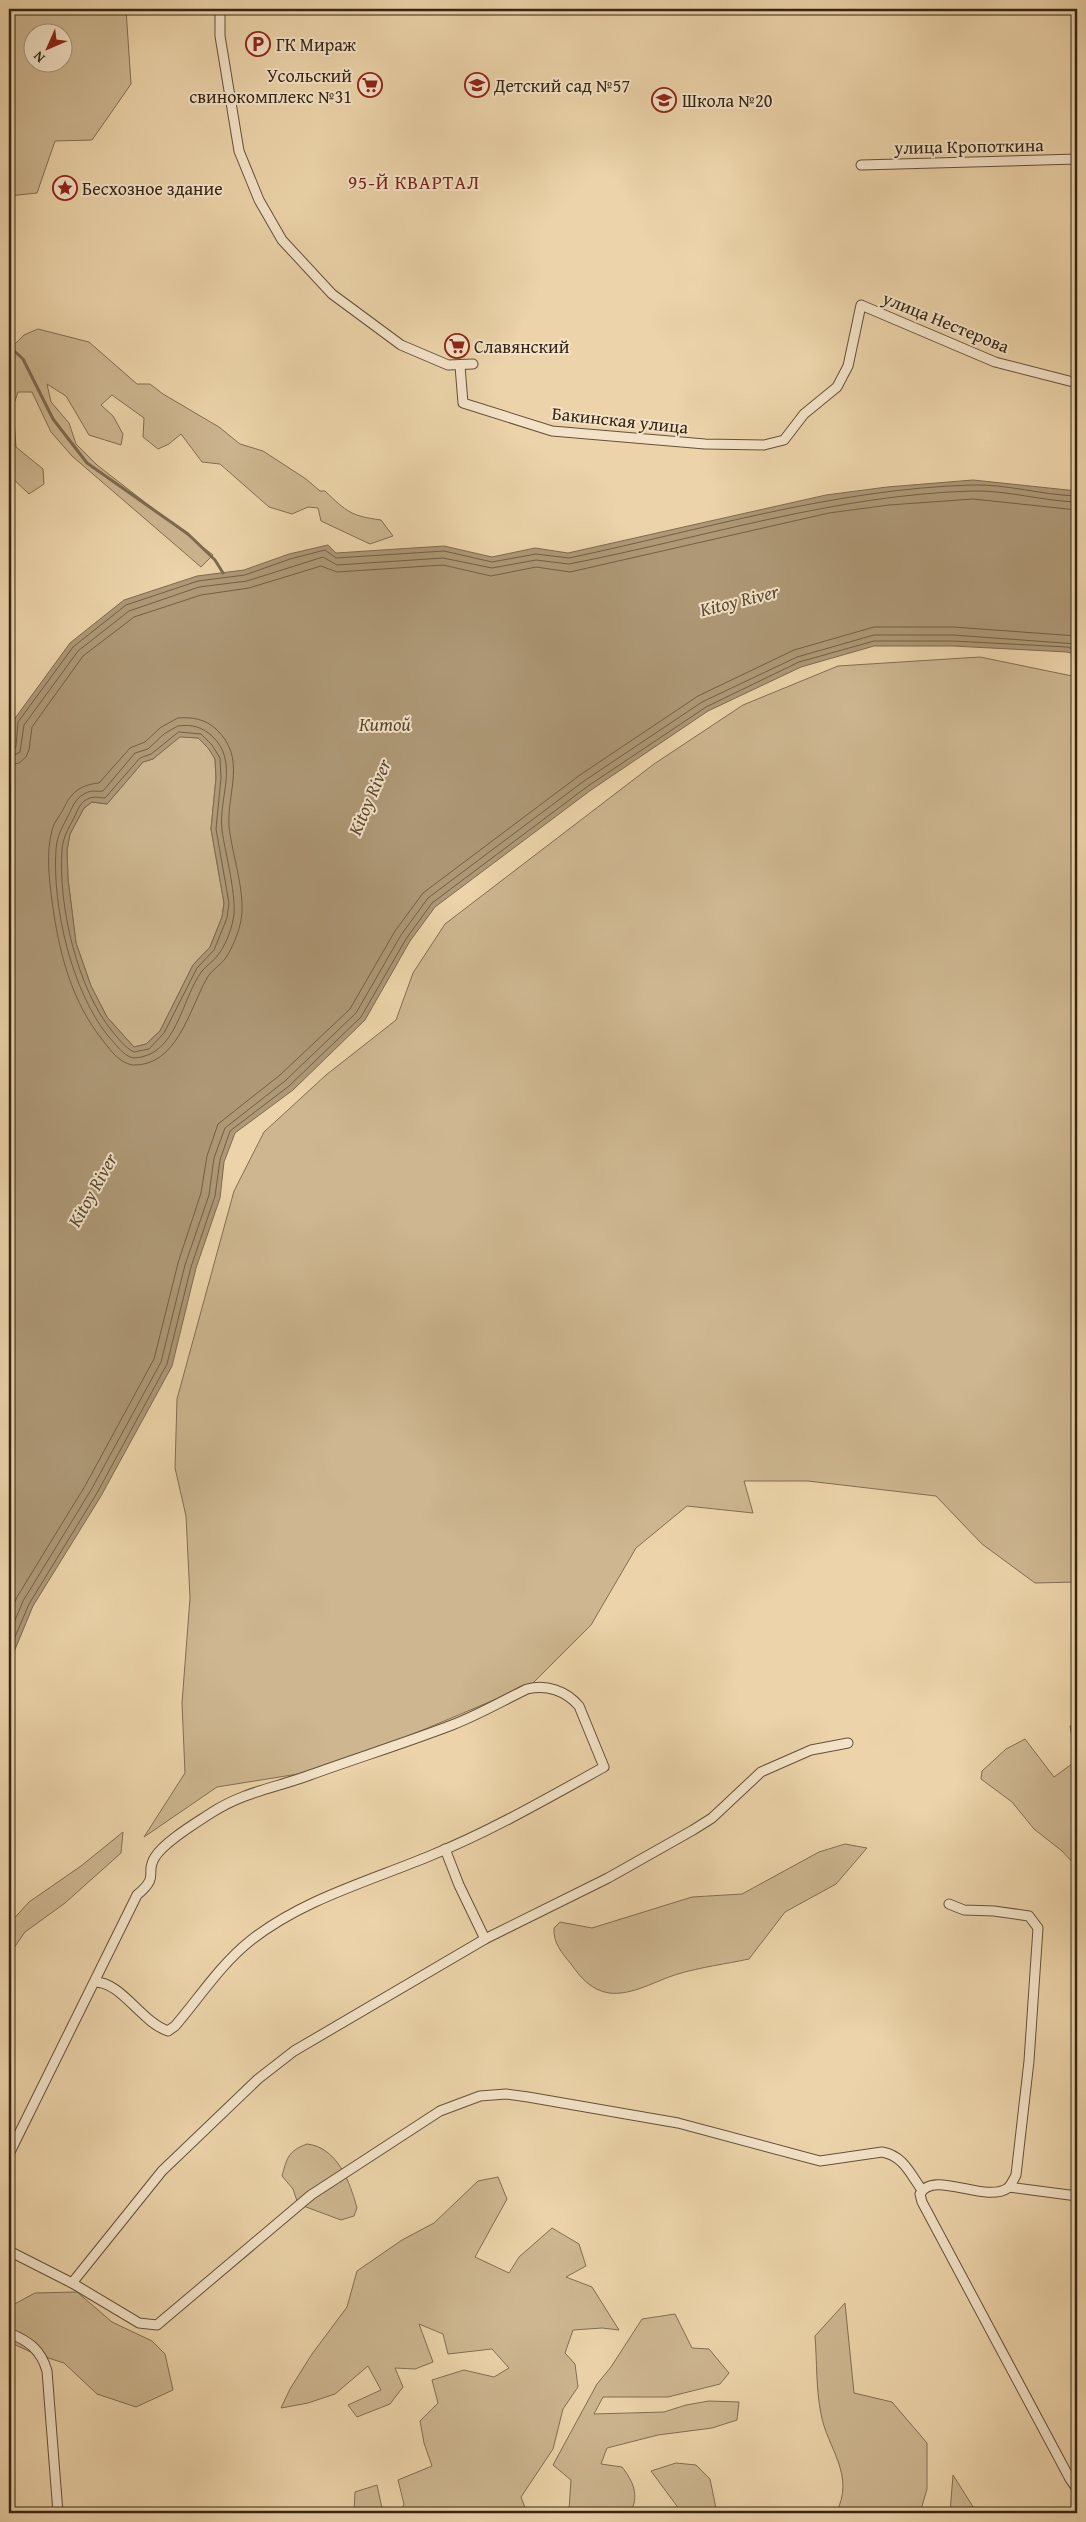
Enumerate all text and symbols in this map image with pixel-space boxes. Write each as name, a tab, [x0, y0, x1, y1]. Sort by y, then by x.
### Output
north arrow	[22, 22, 72, 72]
parking icon: ГК Мираж	[245, 31, 271, 57]
place label: ГК Мираж	[276, 31, 357, 58]
text: N	[28, 46, 49, 68]
place label: Усольский свинокомплекс №31	[189, 62, 352, 110]
supermarket icon: Усольский свинокомплекс №31	[357, 72, 383, 98]
school or university icon: Детский сад №57	[464, 72, 490, 98]
place label: Детский сад №57	[493, 72, 630, 99]
school or university icon: Школа №20	[651, 87, 677, 113]
place label: Школа №20	[682, 87, 773, 114]
street label: улица Кропоткина	[893, 131, 1044, 161]
district label: 95-Й КВАРТАЛ	[348, 168, 480, 196]
place icon: Бесхозное здание	[52, 175, 78, 201]
place label: Бесхозное здание	[82, 175, 223, 202]
street label: улица Нестерова	[878, 284, 1014, 360]
supermarket icon: Славянский	[444, 333, 470, 359]
place label: Славянский	[474, 333, 570, 360]
street label: Бакинская улица	[550, 399, 690, 441]
water label: Kitoy River	[696, 576, 782, 624]
water label: Китой	[359, 710, 411, 738]
water label: Kitoy River	[340, 754, 398, 840]
water label: Kitoy River	[60, 1147, 124, 1233]

